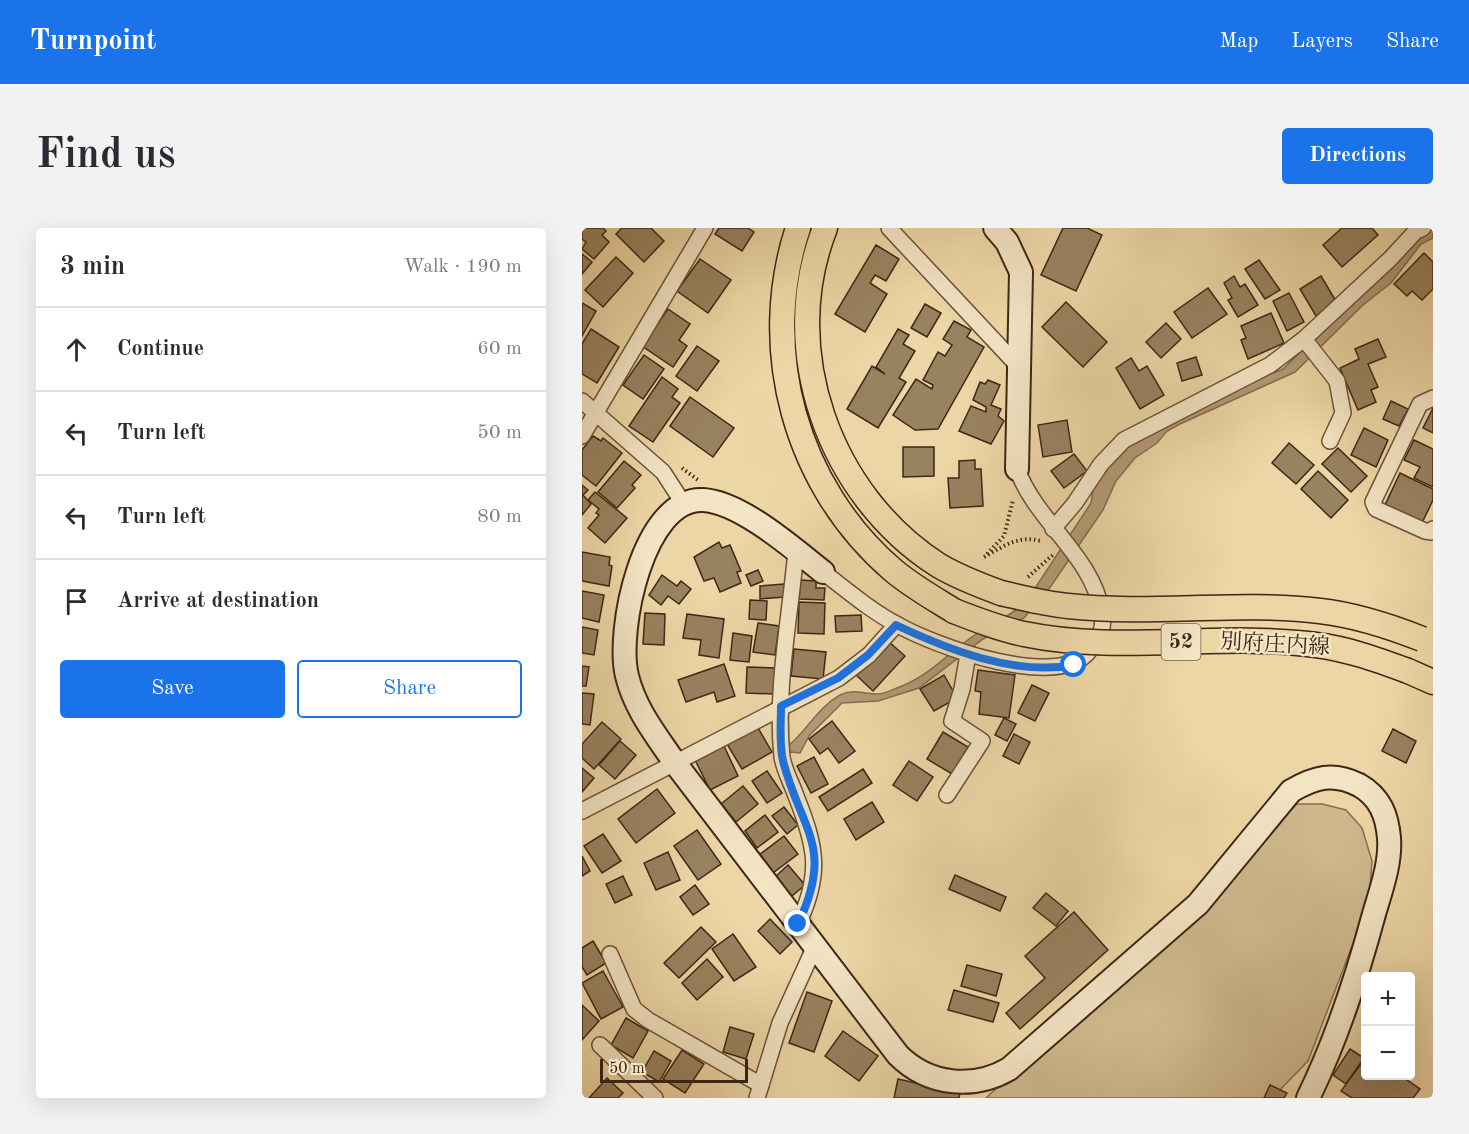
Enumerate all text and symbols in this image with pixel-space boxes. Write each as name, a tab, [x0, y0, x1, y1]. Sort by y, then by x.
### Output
text: Turnpoint	[30, 28, 157, 56]
text: Map	[1219, 31, 1258, 52]
text: Layers	[1291, 31, 1353, 52]
text: Share	[1386, 31, 1439, 52]
button: Directions	[1282, 128, 1433, 184]
text: Find us	[36, 135, 175, 177]
text: 3 min	[60, 254, 125, 280]
text: Walk · 190 m	[403, 257, 522, 277]
icon: ahead	[60, 333, 93, 366]
text: Continue	[117, 338, 204, 360]
text: 60 m	[477, 339, 522, 359]
icon: left	[60, 417, 93, 450]
text: Turn left	[117, 422, 206, 444]
text: 50 m	[477, 423, 522, 443]
icon: left	[60, 501, 93, 534]
text: Turn left	[117, 506, 206, 528]
text: 80 m	[477, 507, 522, 527]
icon: arrive	[60, 585, 93, 618]
text: Arrive at destination	[117, 590, 319, 612]
road number: 52	[1162, 624, 1200, 660]
street label: 別府庄内線	[1219, 629, 1331, 659]
route start	[1060, 651, 1086, 677]
button: Save	[60, 660, 285, 718]
button: Share	[297, 660, 522, 718]
route end	[784, 910, 810, 936]
map controls	[1361, 972, 1415, 1080]
button: +	[1361, 972, 1415, 1026]
button: −	[1361, 1026, 1415, 1080]
scale bar	[600, 1056, 748, 1084]
text: 50 m	[609, 1061, 645, 1077]

